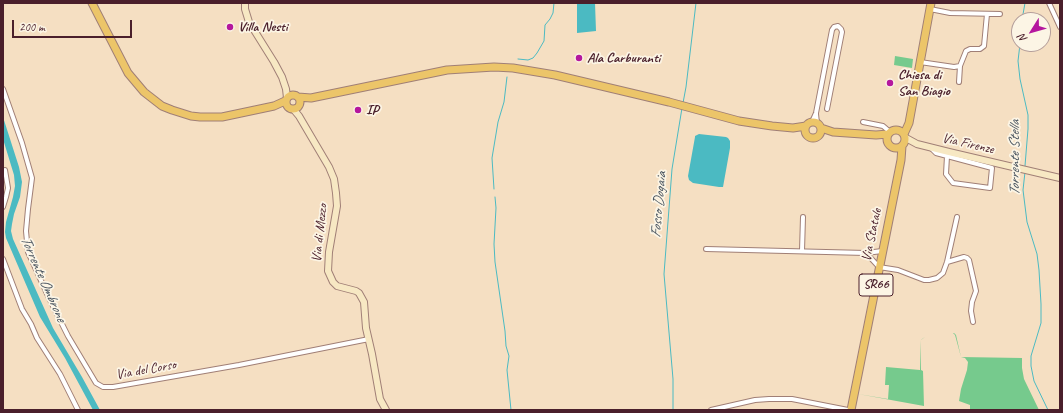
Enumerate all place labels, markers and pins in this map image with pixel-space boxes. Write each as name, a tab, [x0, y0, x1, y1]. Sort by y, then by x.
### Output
place label: Villa Nesti	[238, 19, 287, 35]
marker: Villa Nesti	[225, 22, 235, 32]
place label: Ala Carburanti	[587, 50, 660, 66]
marker: Ala Carburanti	[574, 53, 584, 63]
place label: Chiesa di San Biagio	[898, 67, 950, 100]
marker: Chiesa di San Biagio	[885, 78, 895, 88]
place label: IP	[366, 102, 378, 118]
marker: IP	[353, 105, 363, 115]

